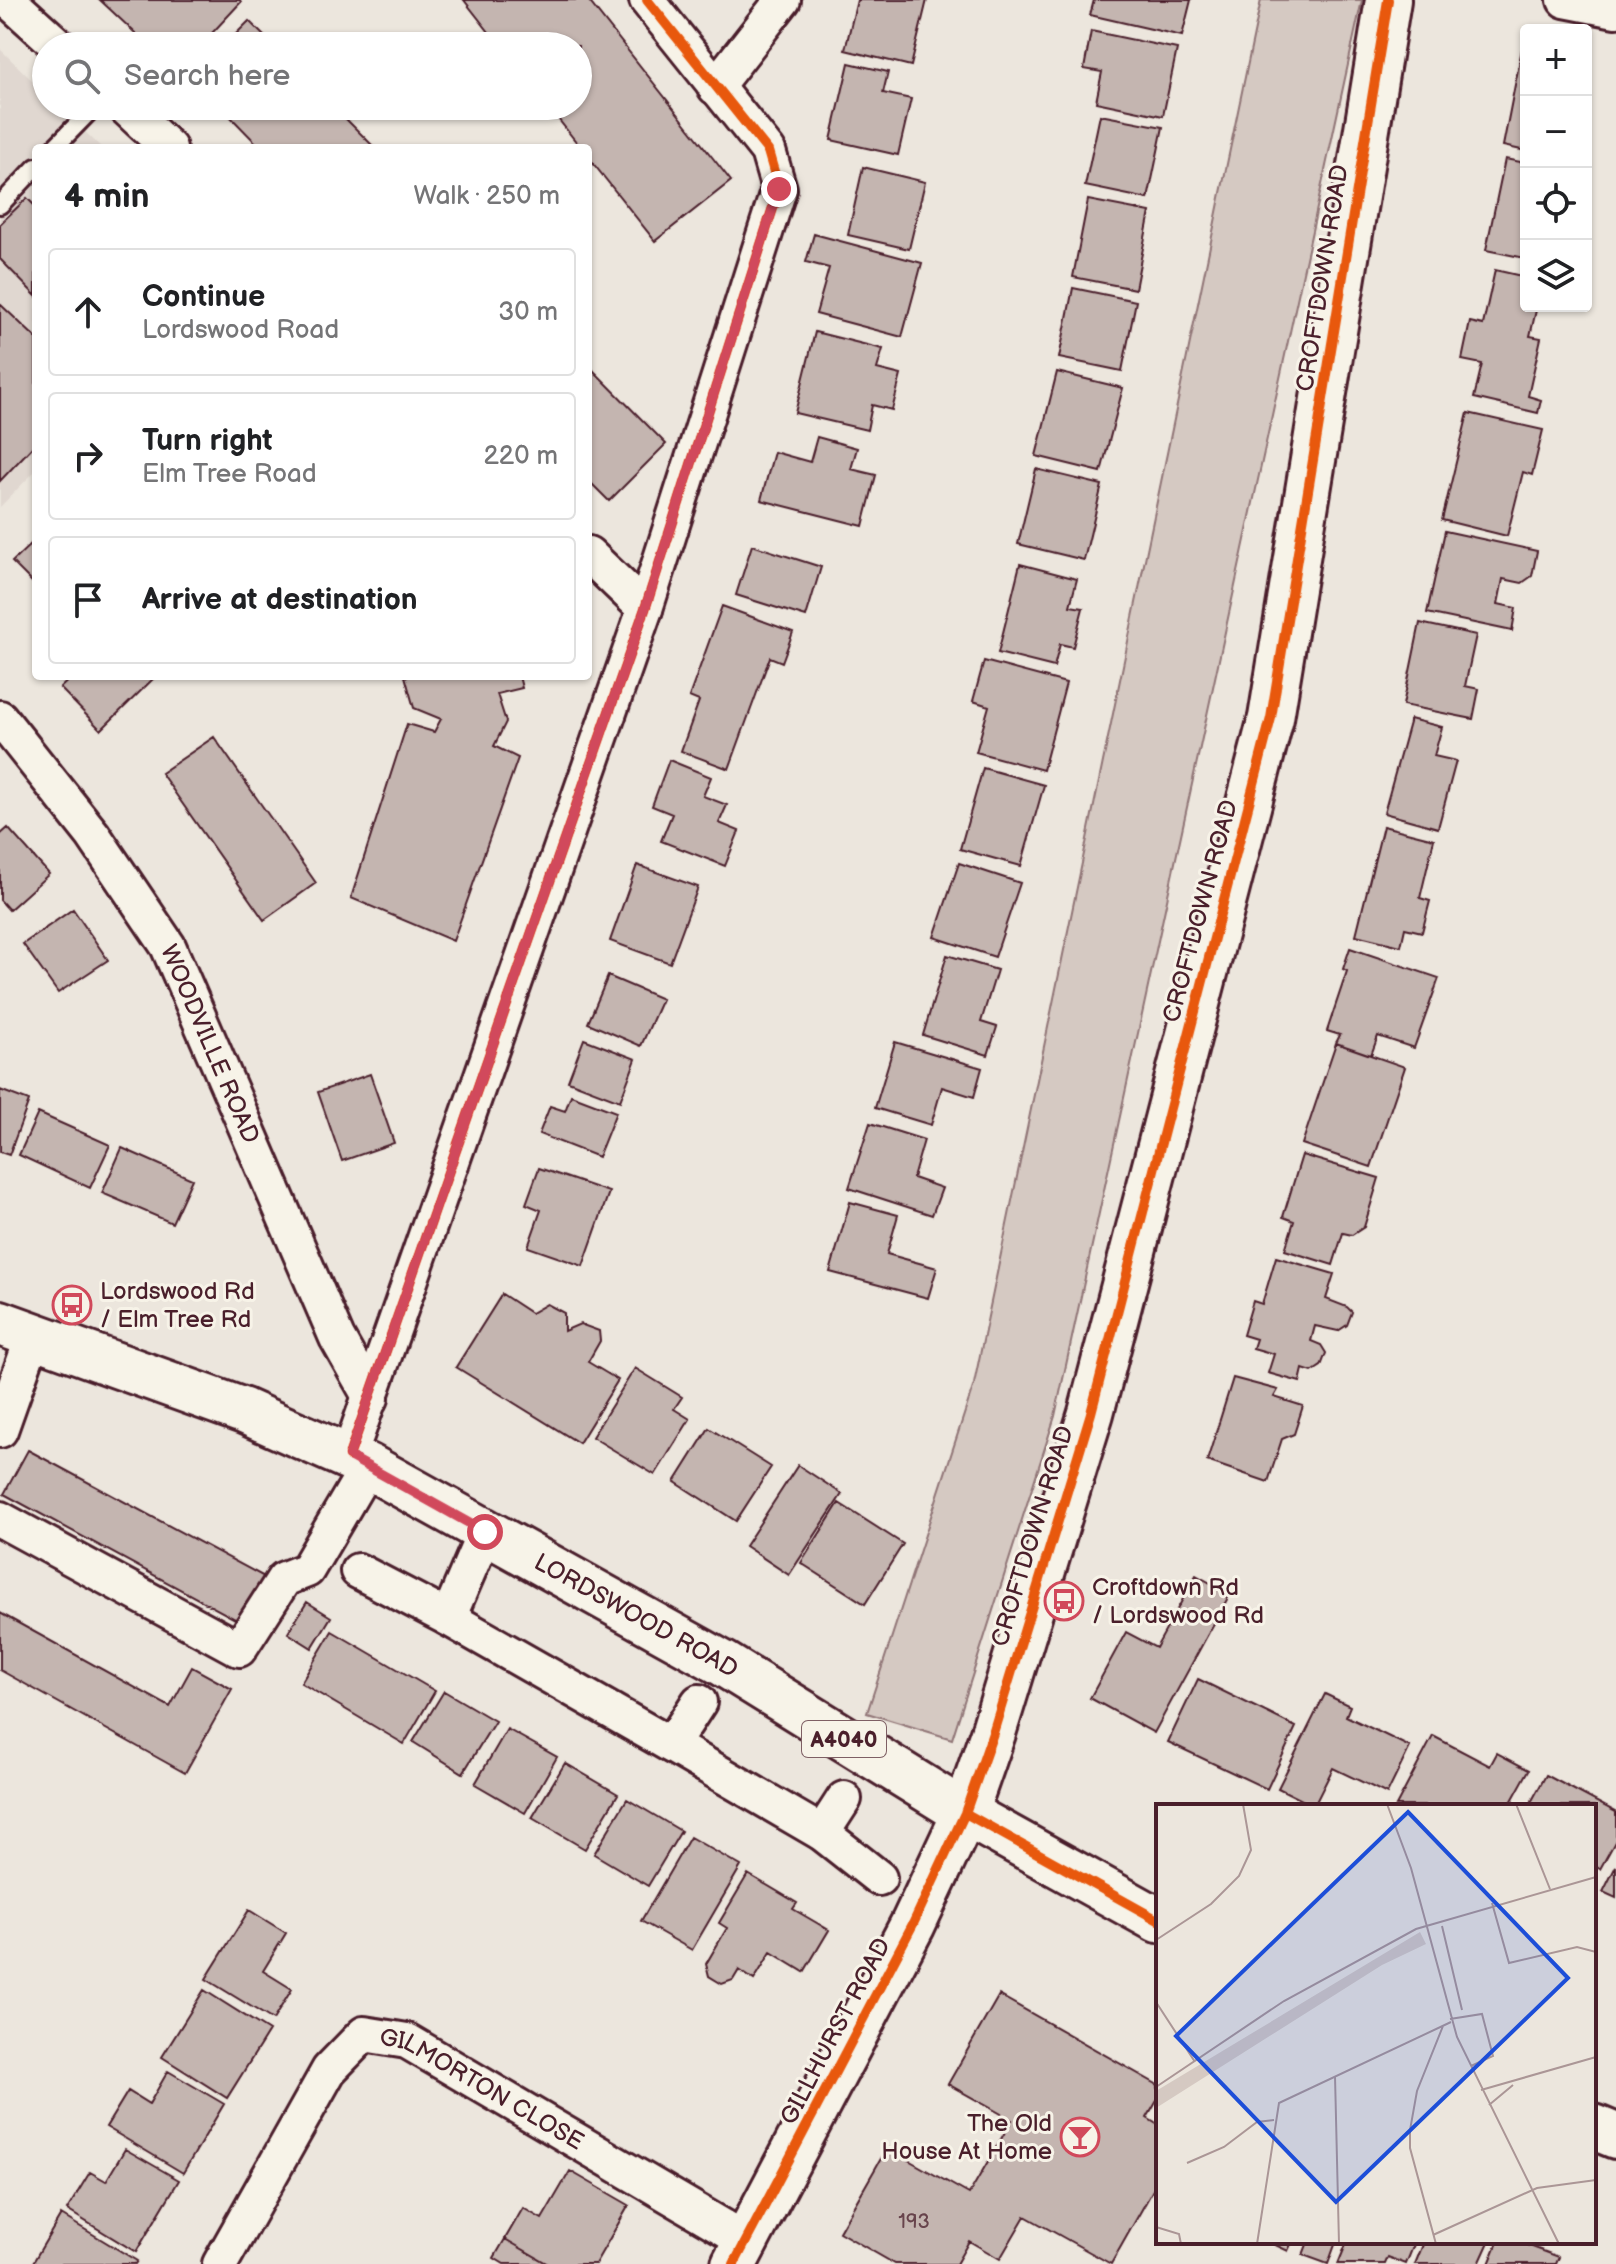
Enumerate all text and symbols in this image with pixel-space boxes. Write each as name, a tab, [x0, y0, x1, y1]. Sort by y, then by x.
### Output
map controls	[1520, 24, 1592, 312]
button: +	[1520, 24, 1592, 96]
search box	[32, 32, 592, 120]
icon: search	[60, 54, 104, 98]
text: Search here	[124, 58, 290, 94]
button: −	[1520, 96, 1592, 168]
street label: CROFTDOWN ROAD	[1290, 163, 1355, 394]
button: locate	[1520, 168, 1592, 240]
route end	[761, 171, 797, 207]
text: 4 min	[64, 176, 150, 217]
text: Walk · 250 m	[414, 181, 560, 212]
button: layers	[1520, 240, 1592, 312]
text: Continue	[142, 279, 265, 315]
icon: ahead	[66, 290, 110, 334]
text: 30 m	[498, 297, 558, 328]
text: Lordswood Road	[142, 315, 339, 346]
text: Turn right	[142, 423, 273, 459]
icon: right	[66, 434, 110, 478]
text: 220 m	[484, 441, 558, 472]
text: Elm Tree Road	[142, 459, 317, 490]
icon: arrive	[66, 578, 110, 622]
text: Arrive at destination	[142, 582, 418, 618]
street label: CROFTDOWN ROAD	[1157, 797, 1244, 1026]
street label: WOODVILLE ROAD	[154, 940, 265, 1148]
place label: Lordswood Rd / Elm Tree Rd	[100, 1277, 255, 1334]
bus stop icon: Lordswood Rd / Elm Tree Rd	[51, 1284, 93, 1326]
street label: CROFTDOWN ROAD	[985, 1422, 1080, 1650]
route start	[467, 1514, 503, 1550]
street label: LORDSWOOD ROAD	[529, 1547, 743, 1684]
place label: Croftdown Rd / Lordswood Rd	[1092, 1573, 1264, 1630]
bus stop icon: Croftdown Rd / Lordswood Rd	[1043, 1580, 1085, 1622]
road number: A4040	[802, 1721, 886, 1757]
inset map	[1156, 1804, 1596, 2244]
street label: GILLHURST ROAD	[774, 1933, 897, 2129]
street label: GILMORTON CLOSE	[378, 2023, 589, 2157]
place label: The Old House At Home	[881, 2109, 1052, 2166]
bar icon: The Old House At Home	[1059, 2116, 1101, 2158]
house number: 193	[898, 2210, 930, 2234]

